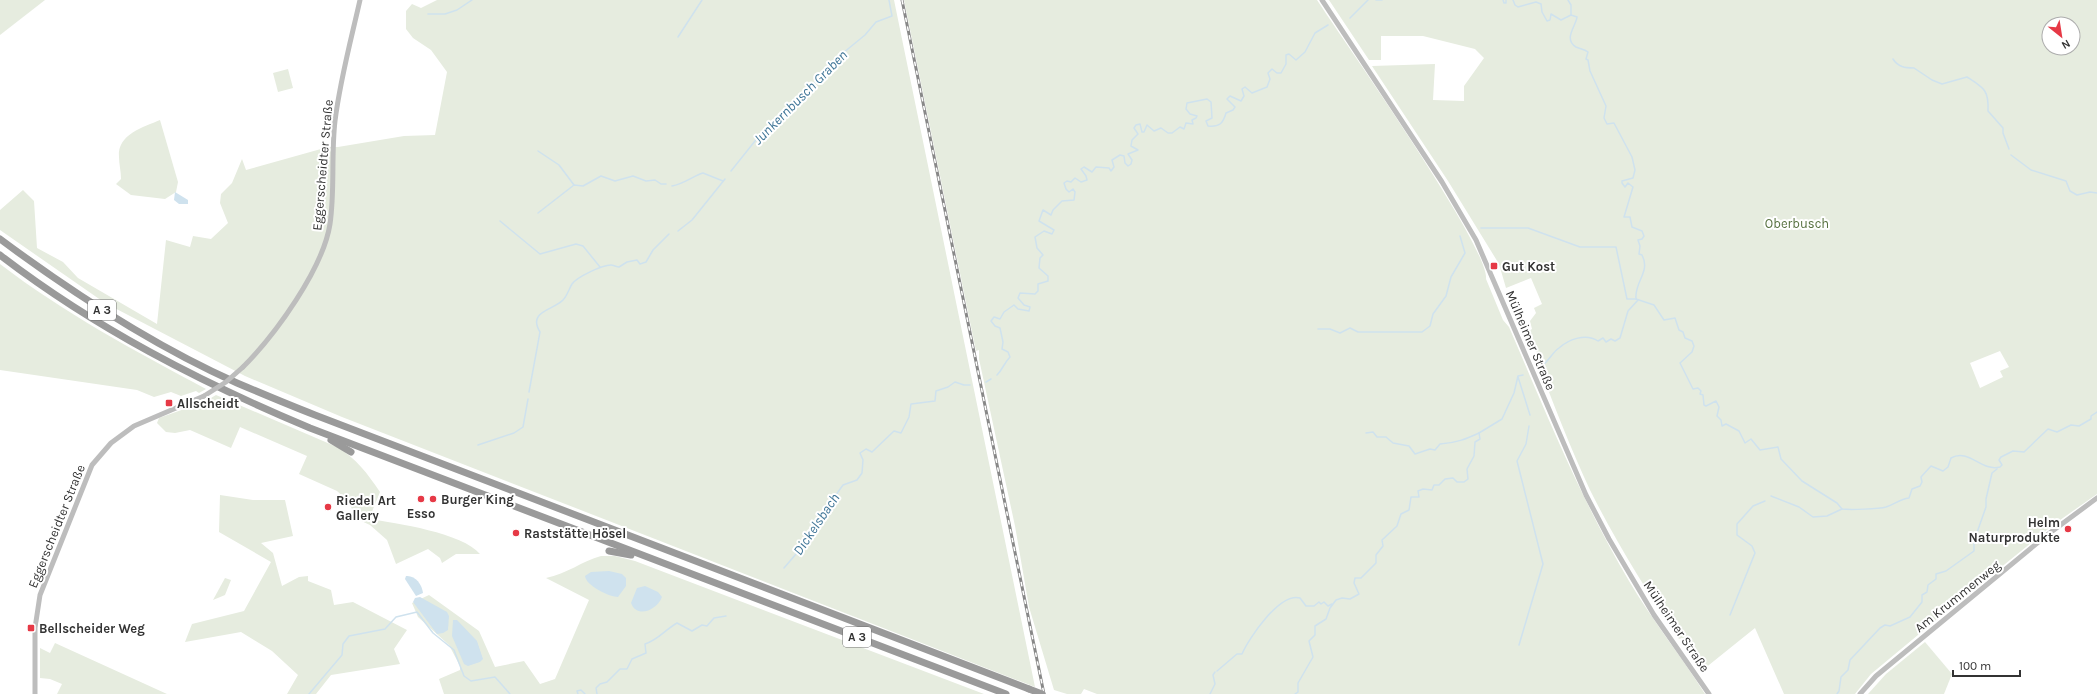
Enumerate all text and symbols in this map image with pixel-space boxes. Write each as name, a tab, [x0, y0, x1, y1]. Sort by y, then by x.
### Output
north arrow	[2041, 16, 2081, 56]
text: N	[2059, 37, 2072, 52]
water label: Junkernbusch Graben	[750, 47, 851, 148]
street label: Eggerscheidter Straße	[309, 99, 336, 231]
park label: Oberbusch	[1765, 216, 1829, 231]
place label: Gut Kost	[1502, 259, 1555, 274]
marker: Gut Kost	[1489, 261, 1499, 271]
street label: Mülheimer Straße	[1503, 288, 1558, 393]
road number: A 3	[88, 300, 116, 320]
place label: Allscheidt	[177, 396, 239, 411]
marker: Allscheidt	[164, 398, 174, 408]
street label: Eggerscheidter Straße	[25, 462, 88, 590]
water label: Dickelsbach	[790, 490, 843, 558]
place label: Burger King	[441, 492, 514, 507]
place label: Riedel Art Gallery	[336, 493, 396, 523]
marker: Esso	[416, 494, 426, 504]
marker: Burger King	[428, 494, 438, 504]
marker: Riedel Art Gallery	[323, 502, 333, 512]
place label: Esso	[407, 506, 435, 521]
place label: Helm Naturprodukte	[1968, 515, 2060, 545]
marker: Helm Naturprodukte	[2063, 524, 2073, 534]
place label: Raststätte Hösel	[524, 526, 626, 541]
marker: Raststätte Hösel	[511, 528, 521, 538]
street label: Am Krummenweg	[1912, 557, 2004, 635]
street label: Mülheimer Straße	[1641, 578, 1713, 675]
place label: Bellscheider Weg	[39, 621, 145, 636]
marker: Bellscheider Weg	[26, 623, 36, 633]
road number: A 3	[843, 627, 871, 647]
scale bar	[1953, 652, 2020, 678]
text: 100 m	[1959, 659, 1991, 673]

